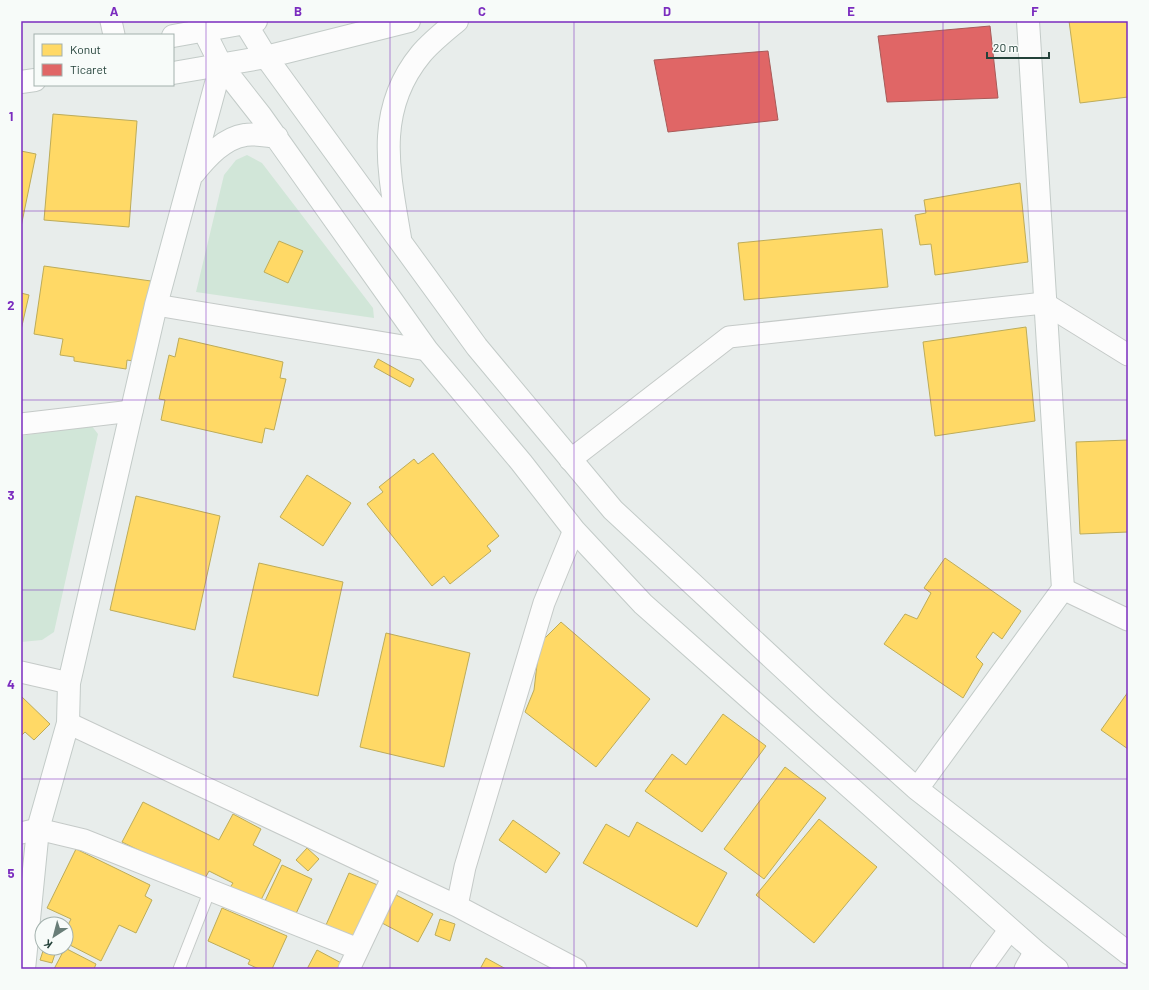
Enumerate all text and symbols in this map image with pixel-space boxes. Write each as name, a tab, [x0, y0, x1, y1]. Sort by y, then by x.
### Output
text: A	[110, 3, 119, 19]
text: B	[294, 3, 302, 19]
text: C	[478, 3, 486, 19]
text: D	[663, 3, 671, 19]
text: E	[847, 3, 855, 19]
text: F	[1031, 3, 1039, 19]
legend	[34, 34, 174, 86]
scale bar	[987, 34, 1049, 60]
text: 20 m	[993, 40, 1019, 54]
text: Konut	[70, 42, 101, 56]
text: Ticaret	[70, 62, 107, 76]
text: 1	[9, 108, 13, 124]
text: 2	[7, 297, 15, 313]
text: 3	[7, 487, 15, 503]
text: 4	[7, 676, 15, 692]
text: 5	[7, 865, 15, 881]
north arrow	[34, 916, 74, 956]
text: K	[41, 937, 54, 952]

